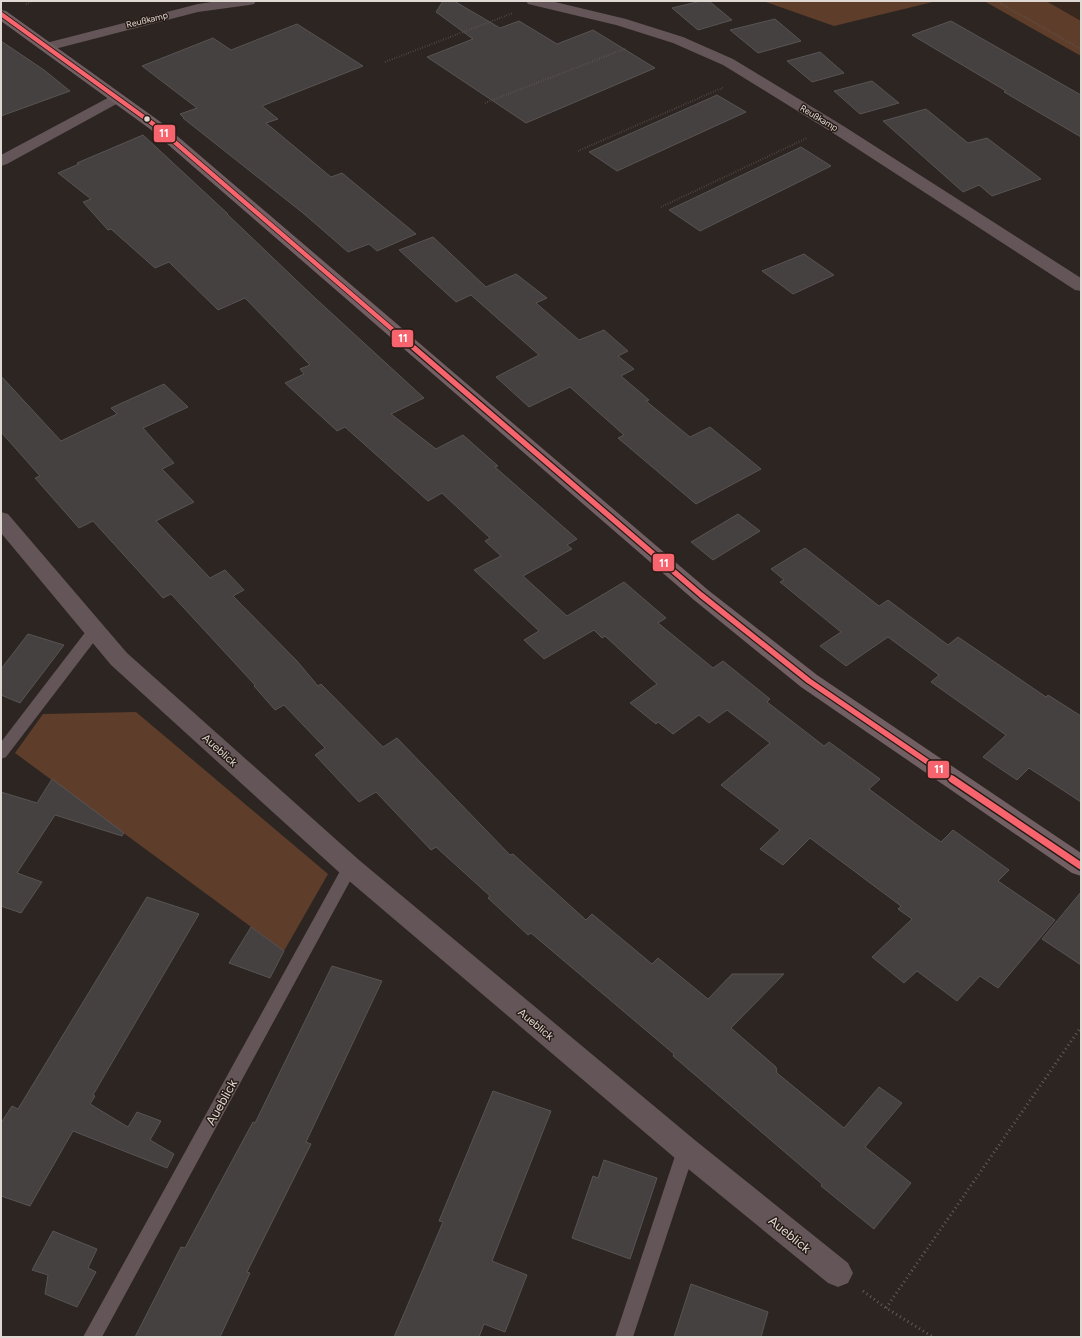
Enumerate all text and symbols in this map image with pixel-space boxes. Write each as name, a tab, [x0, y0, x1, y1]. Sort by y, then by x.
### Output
street label: Reußkamp	[125, 9, 169, 30]
street label: Reußkamp	[798, 102, 840, 133]
unlabelled marker	[142, 114, 152, 124]
line badge: 11	[153, 124, 176, 143]
text: 11	[159, 127, 169, 140]
line badge: 11	[391, 329, 414, 348]
text: 11	[398, 332, 408, 345]
line badge: 11	[652, 553, 675, 572]
text: 11	[659, 557, 669, 570]
street label: Aueblick	[200, 731, 240, 770]
line badge: 11	[927, 760, 950, 779]
text: 11	[934, 763, 944, 776]
street label: Aueblick	[515, 1006, 557, 1043]
street label: Aueblick	[203, 1076, 240, 1128]
street label: Aueblick	[766, 1213, 814, 1256]

